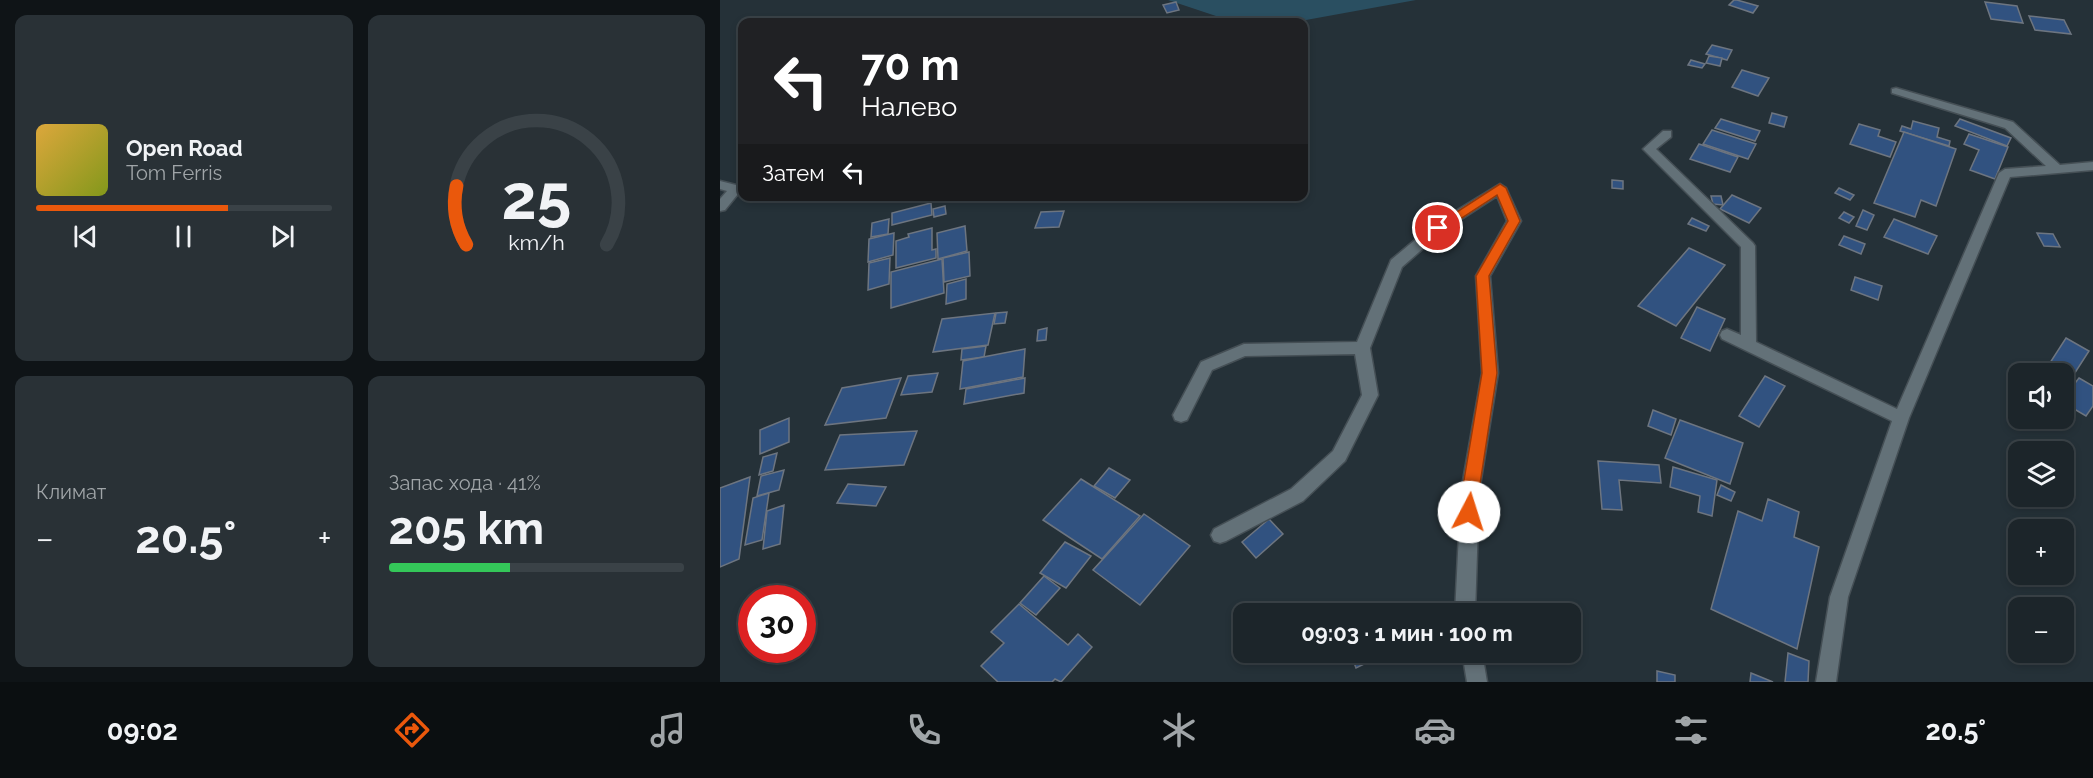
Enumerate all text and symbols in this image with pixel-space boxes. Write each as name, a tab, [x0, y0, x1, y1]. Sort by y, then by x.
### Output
text: 70 m	[861, 41, 960, 90]
icon: left	[762, 42, 840, 120]
text: Налево	[861, 91, 957, 122]
text: Open Road	[126, 135, 243, 161]
icon: left	[837, 156, 870, 189]
text: 25	[501, 160, 571, 234]
text: Затем	[762, 160, 825, 186]
text: Tom Ferris	[126, 161, 222, 185]
pin	[1412, 202, 1463, 253]
icon: arrive	[1421, 211, 1454, 244]
icon: previous	[69, 220, 102, 253]
icon: pause	[167, 220, 200, 253]
icon: next	[266, 220, 299, 253]
text: km/h	[508, 231, 565, 256]
map controls	[2008, 363, 2074, 663]
button: sound	[2008, 363, 2074, 429]
button: layers	[2008, 441, 2074, 507]
text: Запас хода · 41%	[389, 471, 541, 495]
text: Климат	[36, 480, 106, 504]
position arrow	[1437, 480, 1501, 544]
text: 205 km	[389, 502, 544, 555]
text: 20.5°	[135, 511, 236, 564]
text: −	[36, 519, 54, 558]
text: +	[318, 519, 331, 558]
button: +	[2008, 519, 2074, 585]
speed limit sign: 30	[738, 585, 816, 663]
button: −	[2008, 597, 2074, 663]
text: 09:03 · 1 мин · 100 m	[1301, 620, 1513, 646]
icon: directions	[391, 709, 433, 751]
icon: music	[647, 709, 689, 751]
icon: phone	[903, 709, 945, 751]
icon: climate	[1158, 709, 1200, 751]
icon: car	[1414, 709, 1456, 751]
icon: filters	[1670, 709, 1712, 751]
text: 09:02	[107, 715, 178, 746]
text: 20.5°	[1926, 715, 1986, 746]

